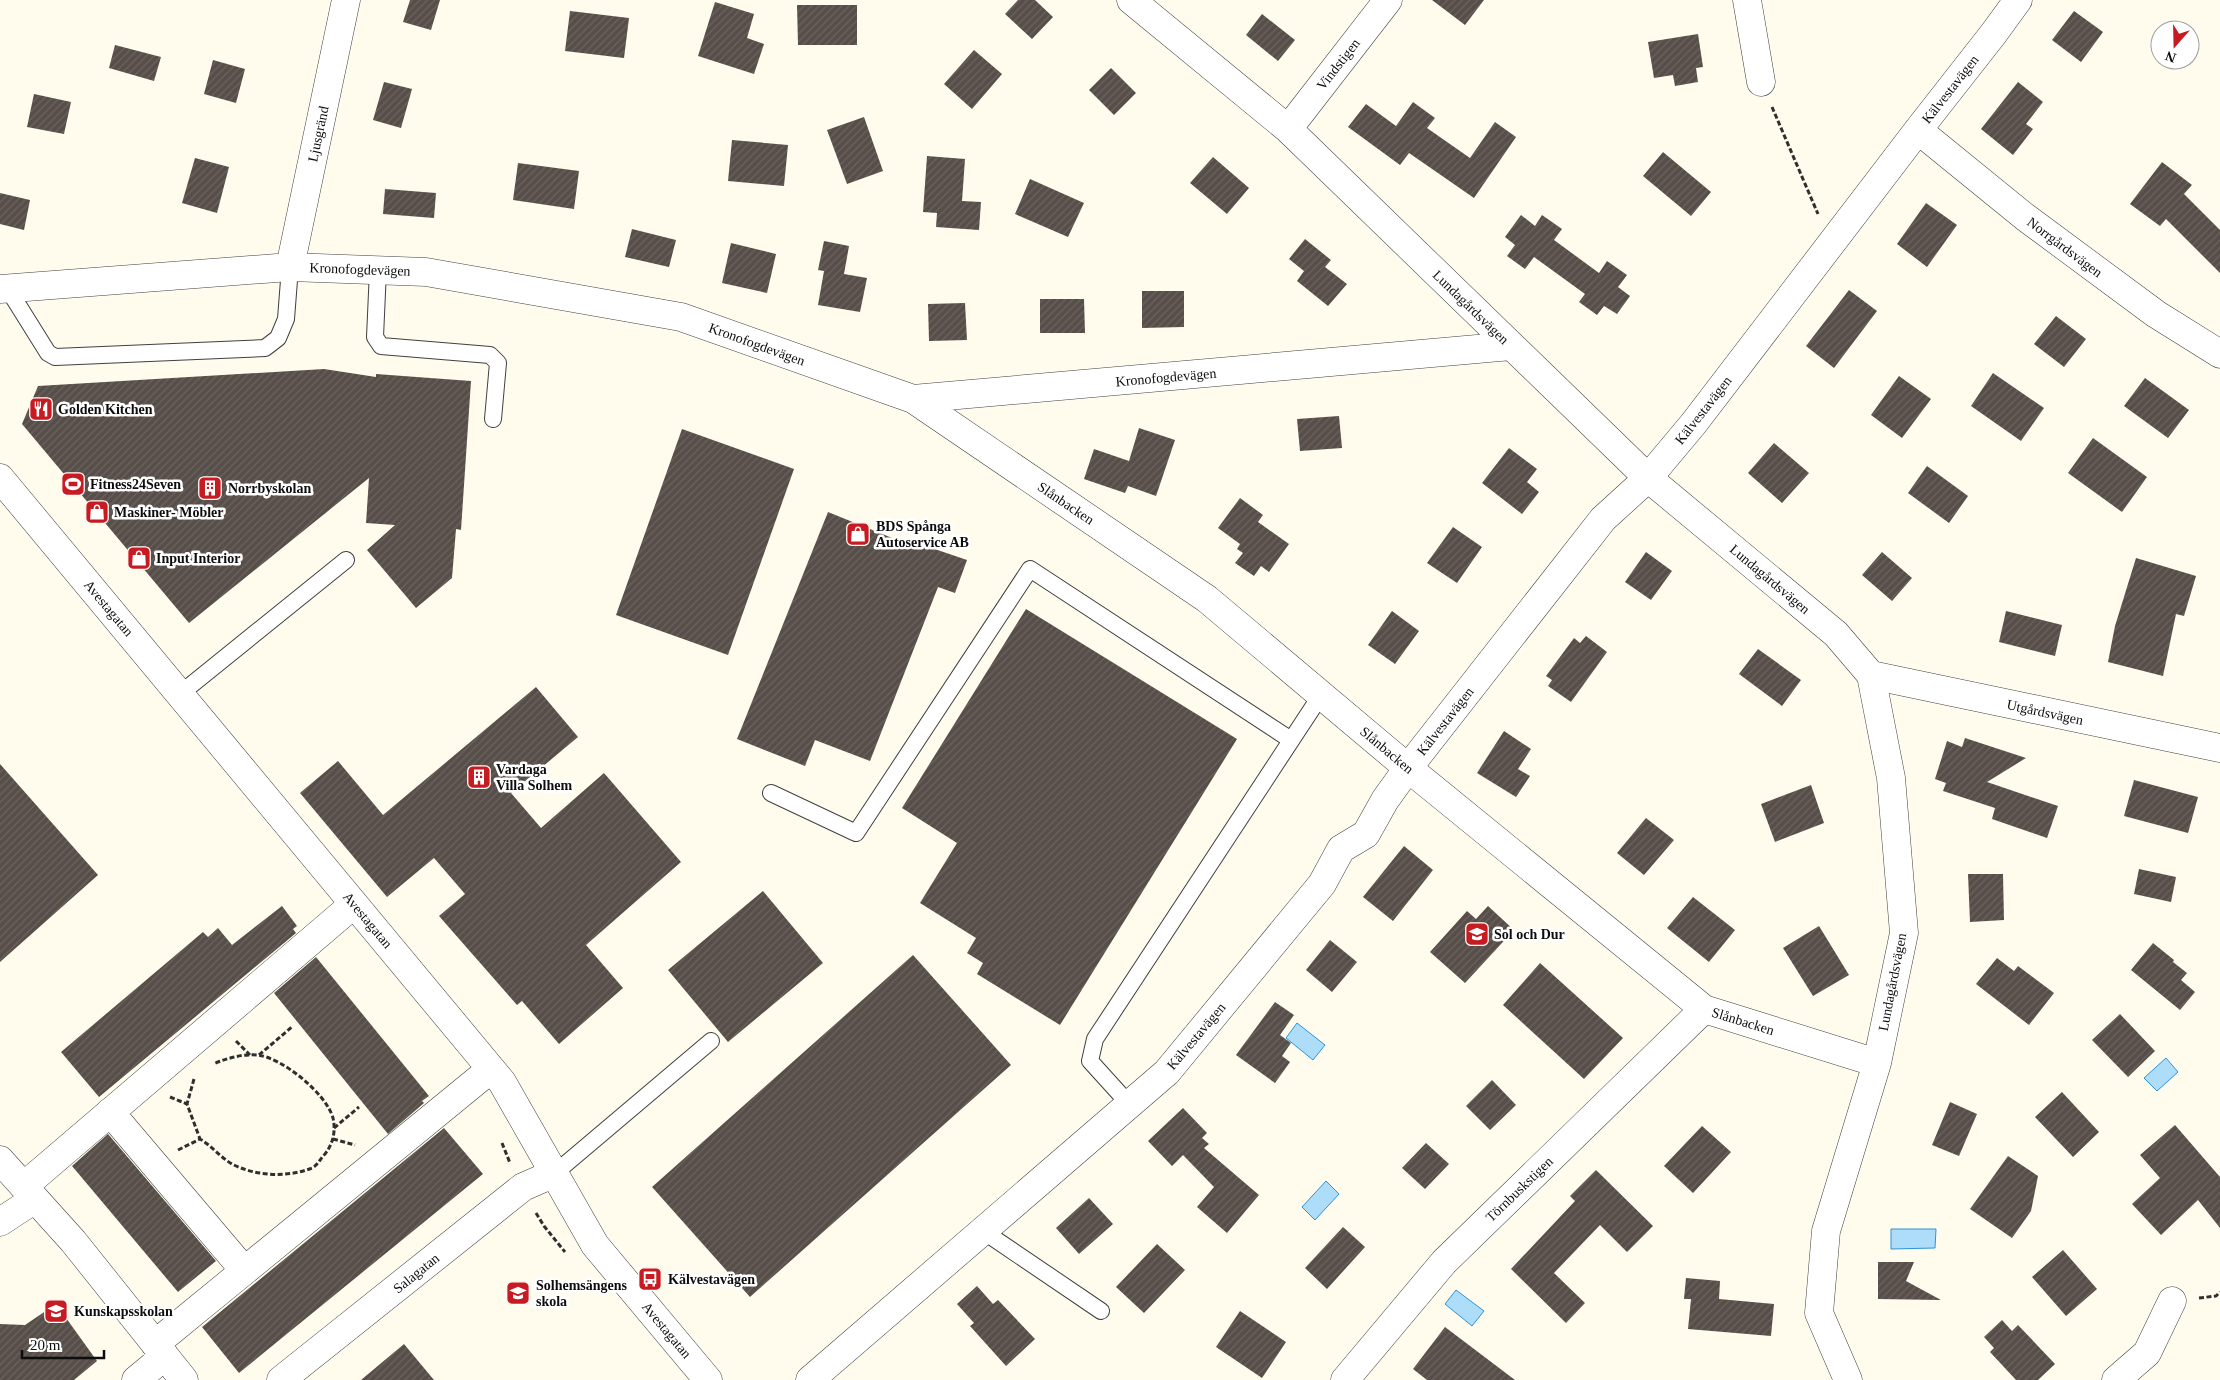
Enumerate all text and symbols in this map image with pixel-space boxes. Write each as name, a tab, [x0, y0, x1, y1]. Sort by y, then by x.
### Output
north arrow	[2150, 20, 2200, 70]
street label: Vindstigen	[1314, 36, 1363, 93]
text: N	[2163, 48, 2178, 66]
street label: Kälvestavägen	[1919, 52, 1982, 126]
street label: Ljusgränd	[305, 105, 332, 163]
street label: Norrgårdsvägen	[2024, 214, 2105, 280]
street label: Kronofogdevägen	[309, 260, 411, 279]
street label: Lundagårdsvägen	[1430, 267, 1512, 347]
street label: Kronofogdevägen	[707, 320, 807, 369]
street label: Kronofogdevägen	[1115, 366, 1217, 389]
street label: Kälvestavägen	[1672, 373, 1735, 447]
restaurant icon: Golden Kitchen	[28, 396, 54, 422]
place label: Golden Kitchen	[58, 402, 153, 417]
sports icon: Fitness24Seven	[60, 471, 86, 497]
building icon: Norrbyskolan	[197, 475, 223, 501]
place label: Fitness24Seven	[90, 477, 181, 492]
street label: Slånbacken	[1035, 479, 1097, 528]
place label: Norrbyskolan	[228, 481, 311, 496]
shop icon: Maskiner- Möbler	[84, 499, 110, 525]
place label: Maskiner- Möbler	[114, 505, 224, 520]
place label: BDS Spånga Autoservice AB	[876, 519, 969, 550]
shop icon: BDS Spånga Autoservice AB	[845, 521, 871, 547]
street label: Lundagårdsvägen	[1727, 542, 1813, 617]
shop icon: Input Interior	[126, 545, 152, 571]
place label: Input Interior	[156, 551, 240, 566]
street label: Avestagatan	[81, 577, 136, 639]
street label: Kälvestavägen	[1414, 684, 1477, 758]
street label: Utgårdsvägen	[2005, 697, 2084, 728]
street label: Slånbacken	[1357, 724, 1416, 777]
place label: Vardaga Villa Solhem	[496, 762, 572, 793]
building icon: Vardaga Villa Solhem	[466, 764, 492, 790]
street label: Avestagatan	[340, 889, 395, 951]
school or university icon: Sol och Dur	[1464, 921, 1490, 947]
place label: Sol och Dur	[1494, 927, 1565, 942]
street label: Lundagårdsvägen	[1876, 932, 1909, 1032]
street label: Kälvestavägen	[1164, 1000, 1229, 1073]
street label: Slånbacken	[1710, 1005, 1776, 1038]
street label: Törnbuskstigen	[1483, 1154, 1556, 1225]
street label: Salagatan	[390, 1250, 442, 1296]
bus stop icon: Kälvestavägen	[637, 1266, 663, 1292]
place label: Kälvestavägen	[668, 1272, 755, 1287]
place label: Solhemsängens skola	[536, 1278, 628, 1309]
school or university icon: Solhemsängens skola	[505, 1280, 531, 1306]
school or university icon: Kunskapsskolan	[43, 1298, 69, 1324]
street label: Avestagatan	[639, 1299, 694, 1361]
place label: Kunskapsskolan	[74, 1304, 173, 1319]
scale bar	[22, 1328, 105, 1360]
text: 20 m	[30, 1337, 61, 1353]

